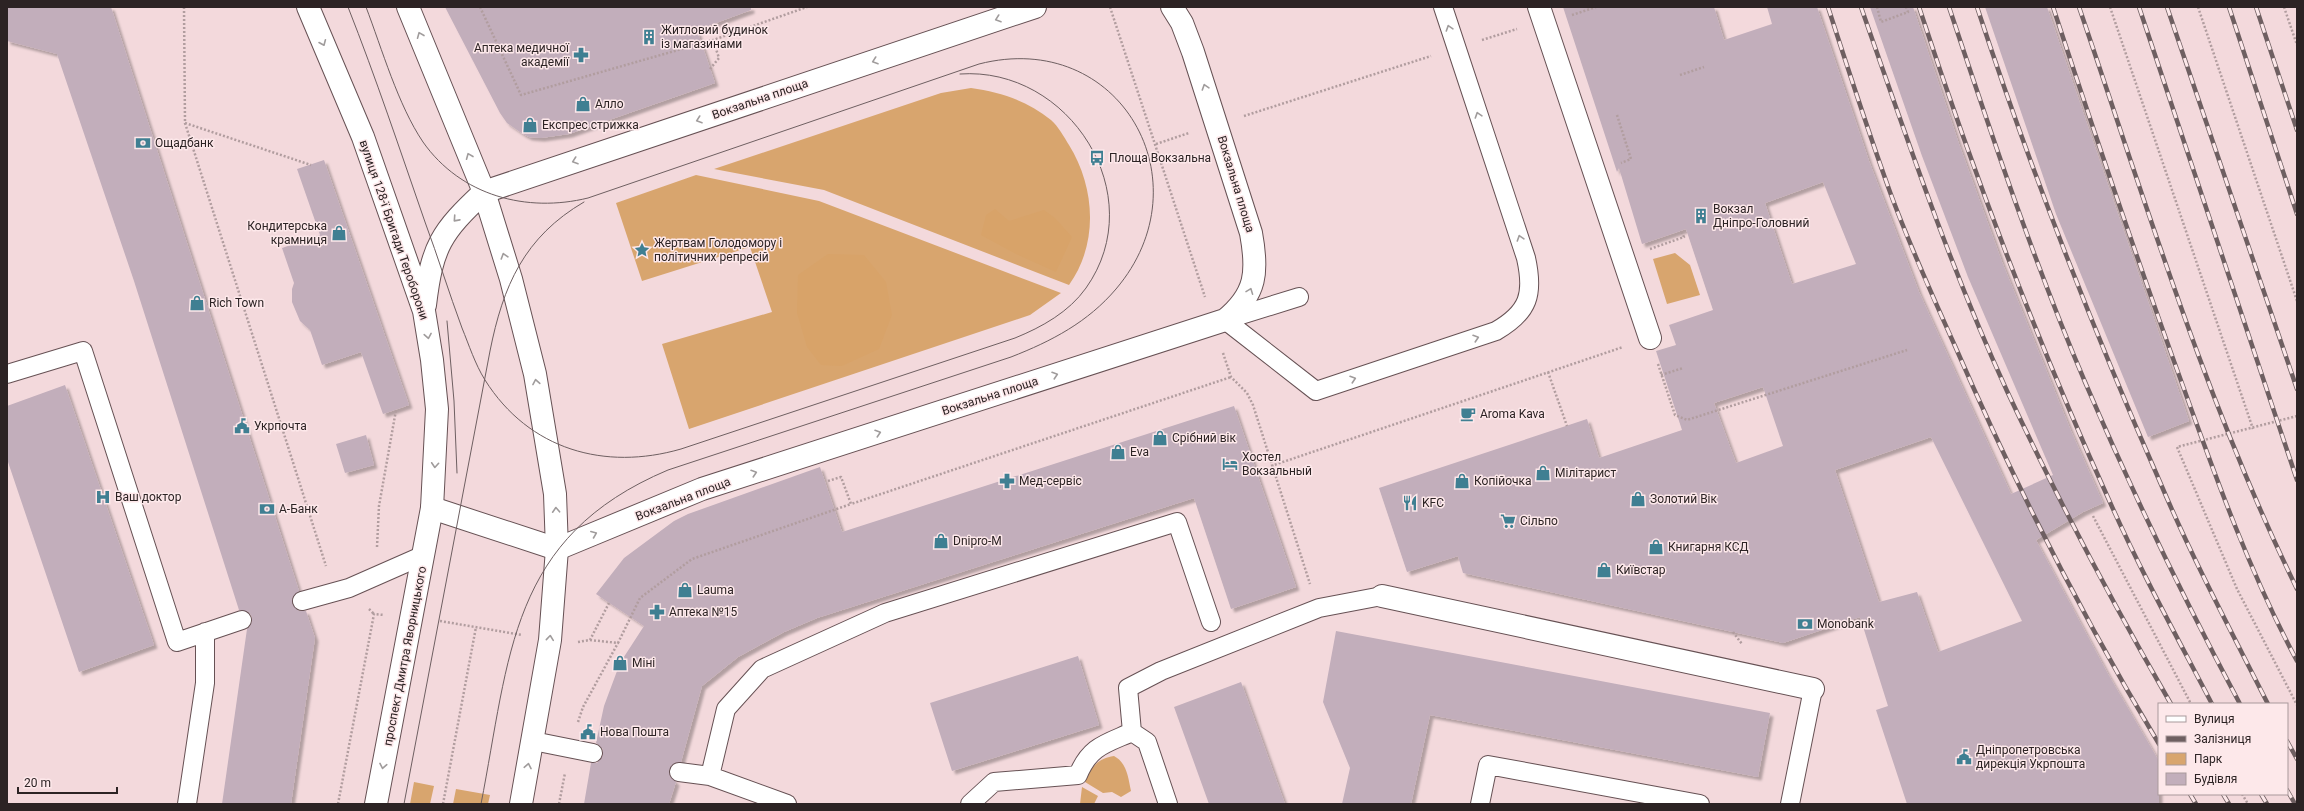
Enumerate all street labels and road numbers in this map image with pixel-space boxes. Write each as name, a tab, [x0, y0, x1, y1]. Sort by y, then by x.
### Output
street label: Вокзальна площа	[710, 76, 810, 122]
street label: Вокзальна площа	[1215, 134, 1257, 234]
street label: вулиця 128-ї Бригади Тероборони	[357, 138, 431, 322]
street label: Вокзальна площа	[940, 374, 1040, 418]
street label: Вокзальна площа	[634, 474, 732, 524]
street label: проспект Дмитра Яворницького	[381, 565, 429, 747]

